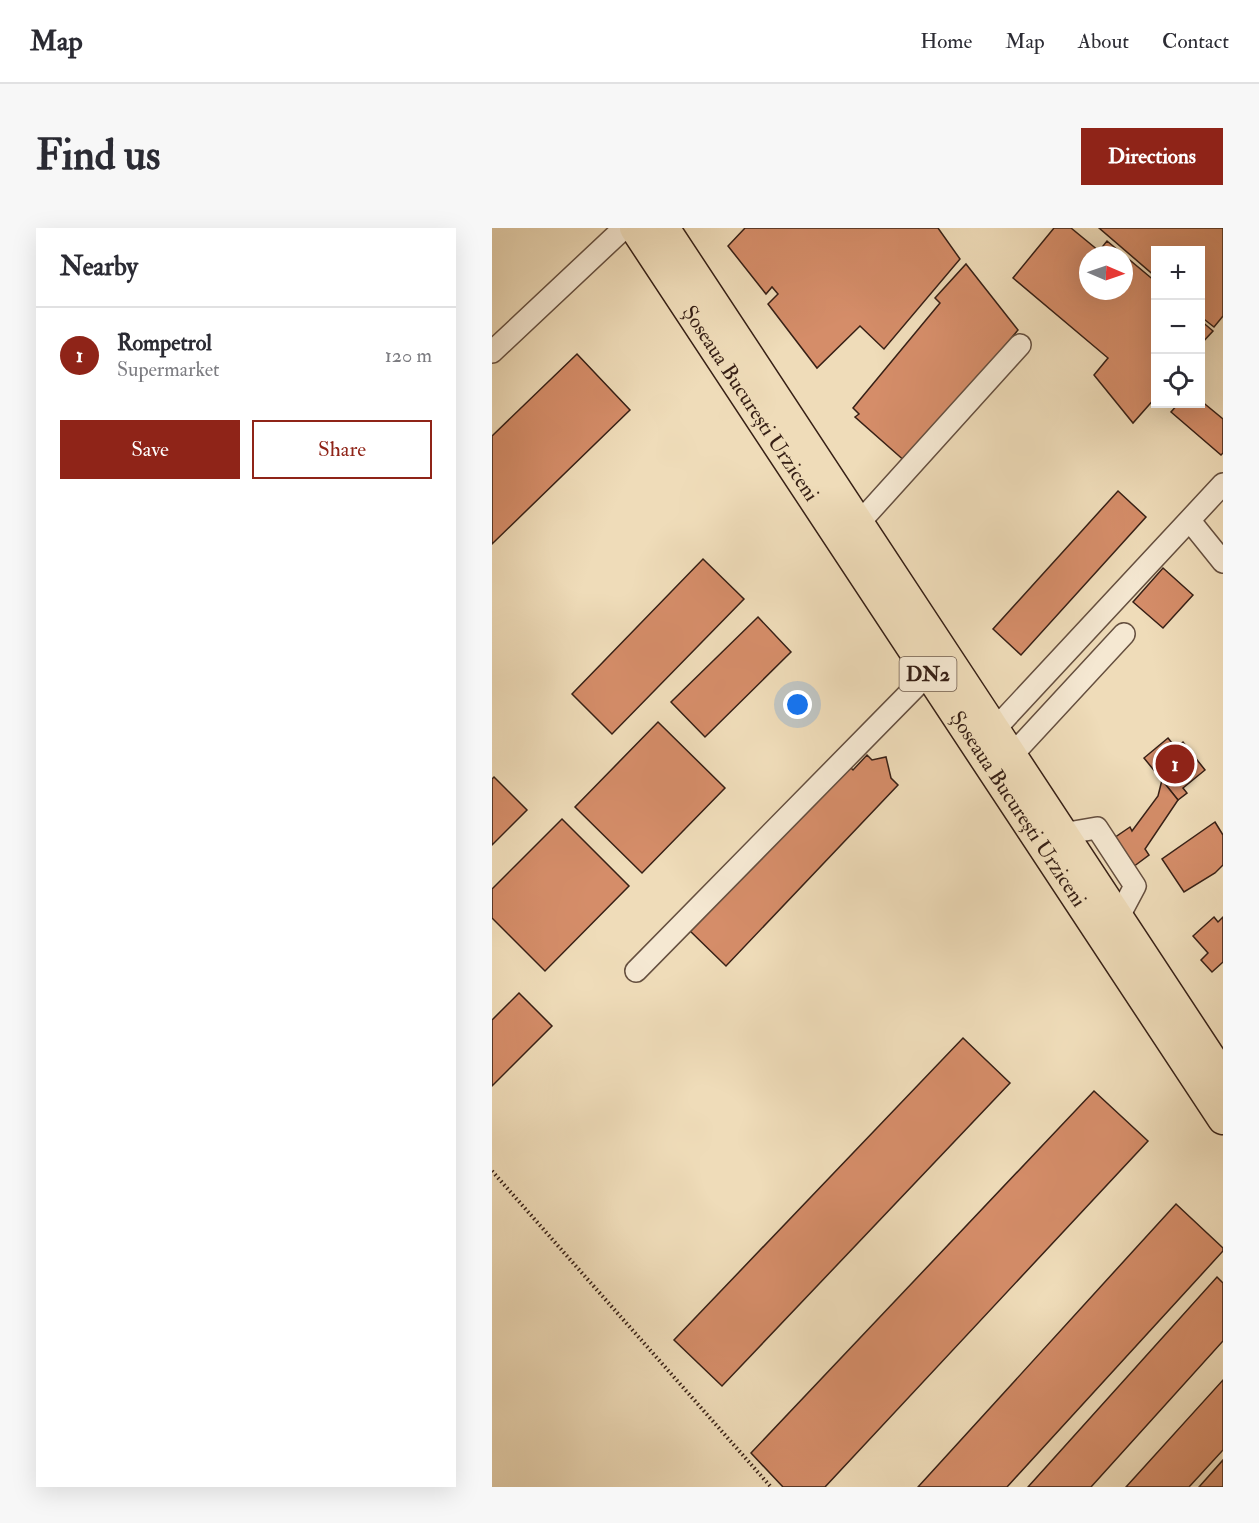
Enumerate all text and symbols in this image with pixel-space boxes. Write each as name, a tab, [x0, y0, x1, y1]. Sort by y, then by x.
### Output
text: Map	[30, 24, 83, 59]
text: Home	[920, 28, 972, 55]
text: Map	[1005, 28, 1045, 55]
text: About	[1078, 28, 1129, 55]
text: Contact	[1162, 28, 1229, 55]
button: Directions	[1081, 128, 1223, 185]
text: Find us	[36, 130, 160, 182]
north arrow	[1079, 246, 1133, 300]
map controls	[1151, 246, 1205, 408]
button: +	[1151, 246, 1205, 300]
text: Nearby	[60, 251, 138, 283]
street label: Șoseaua București Urziceni	[676, 300, 825, 507]
button: −	[1151, 300, 1205, 354]
text: Rompetrol	[117, 329, 212, 357]
text: 1	[76, 343, 83, 368]
text: 120 m	[385, 343, 432, 368]
button: locate	[1151, 354, 1205, 408]
text: Supermarket	[117, 357, 220, 382]
button: Save	[60, 420, 240, 479]
button: Share	[252, 420, 432, 479]
road number: DN2	[900, 657, 956, 691]
your location	[783, 690, 812, 719]
street label: Șoseaua București Urziceni	[944, 706, 1093, 913]
pin: 1	[1156, 742, 1194, 786]

